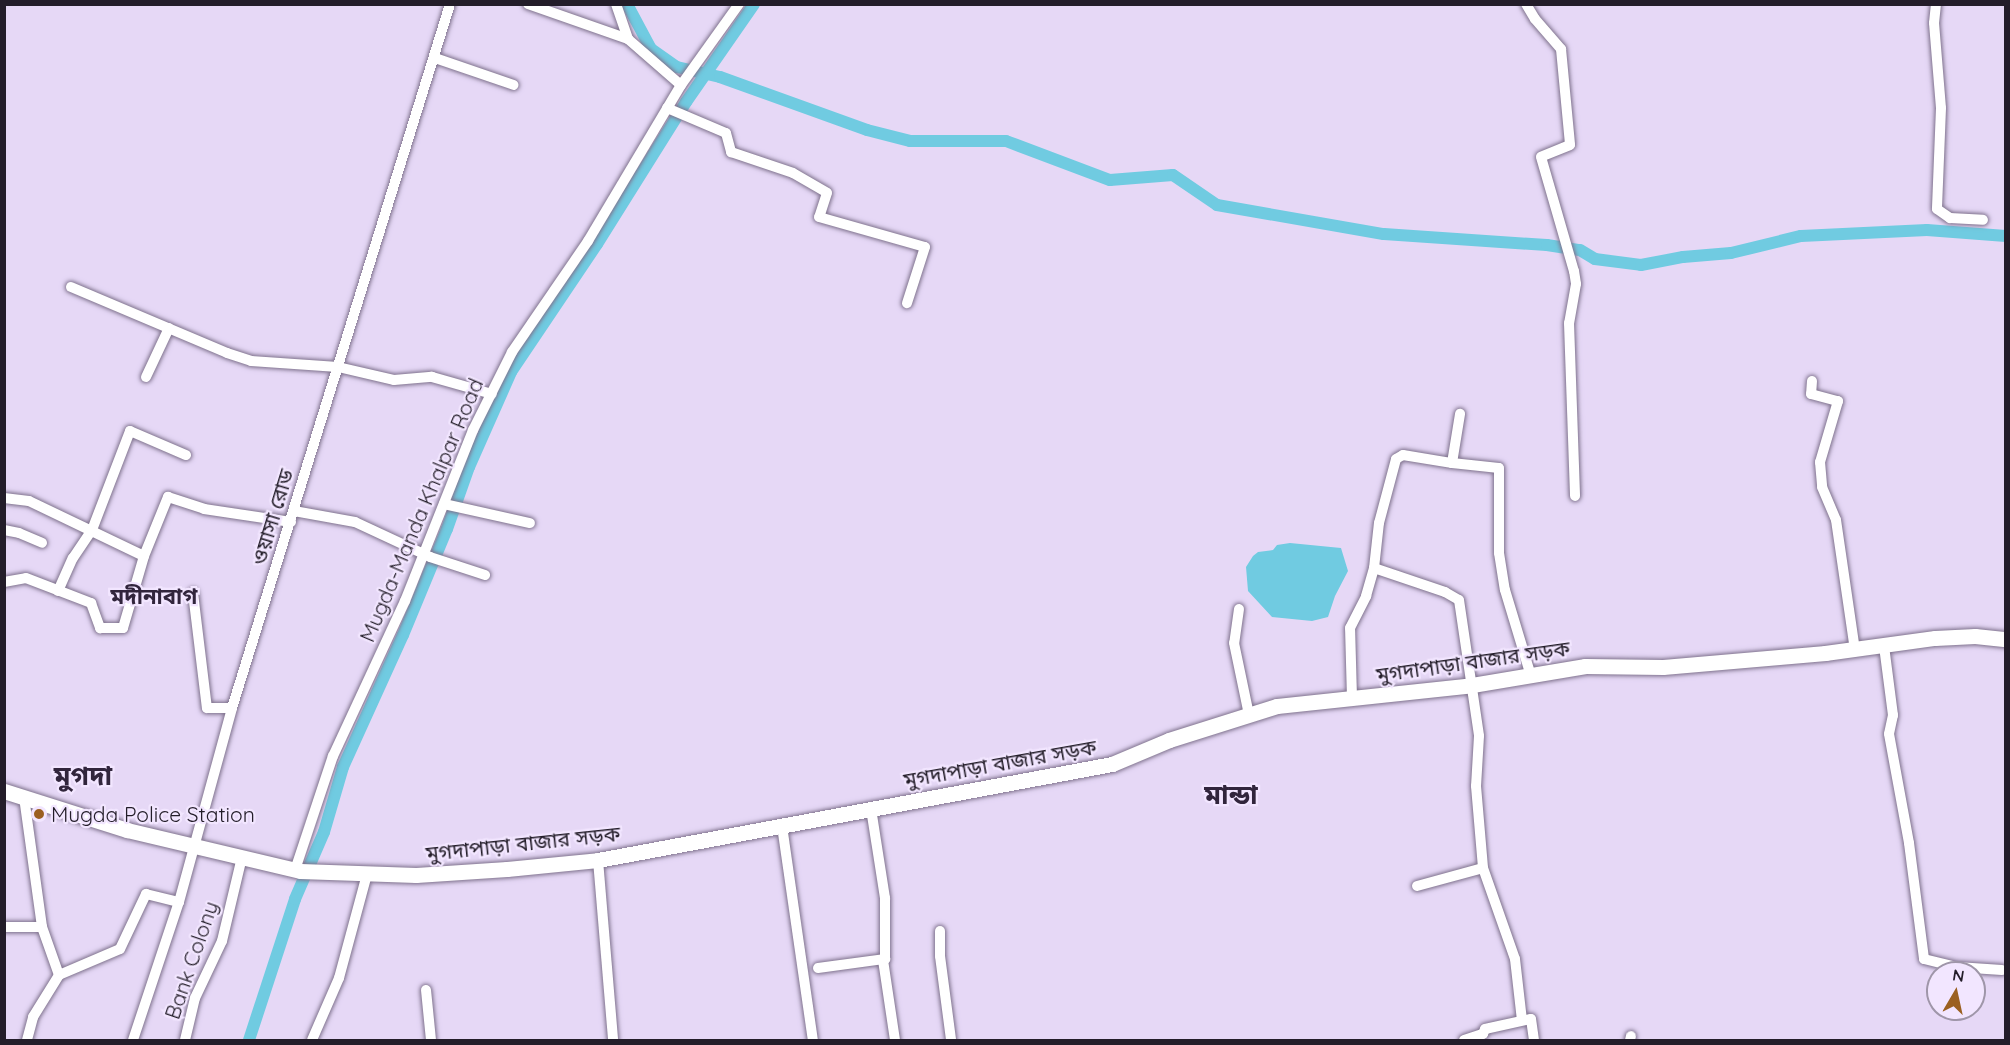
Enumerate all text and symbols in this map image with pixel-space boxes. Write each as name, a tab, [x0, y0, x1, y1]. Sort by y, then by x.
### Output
street label: Mugda-Manda Khalpar Road	[354, 374, 488, 646]
street label: ওয়াসা রোড	[245, 466, 299, 568]
district label: মদীনাবাগ	[111, 584, 197, 610]
street label: মুগদাপাড়া বাজার সড়ক	[1374, 635, 1572, 687]
street label: মুগদাপাড়া বাজার সড়ক	[902, 734, 1098, 792]
district label: মুগদা	[54, 760, 112, 792]
district label: মান্ডা	[1204, 779, 1258, 811]
place label: Mugda Police Station	[51, 801, 255, 827]
marker: Mugda Police Station	[32, 807, 46, 821]
street label: মুগদাপাড়া বাজার সড়ক	[424, 820, 622, 866]
street label: Bank Colony	[159, 898, 223, 1022]
north arrow	[1926, 961, 1986, 1021]
text: N	[1951, 964, 1966, 986]

